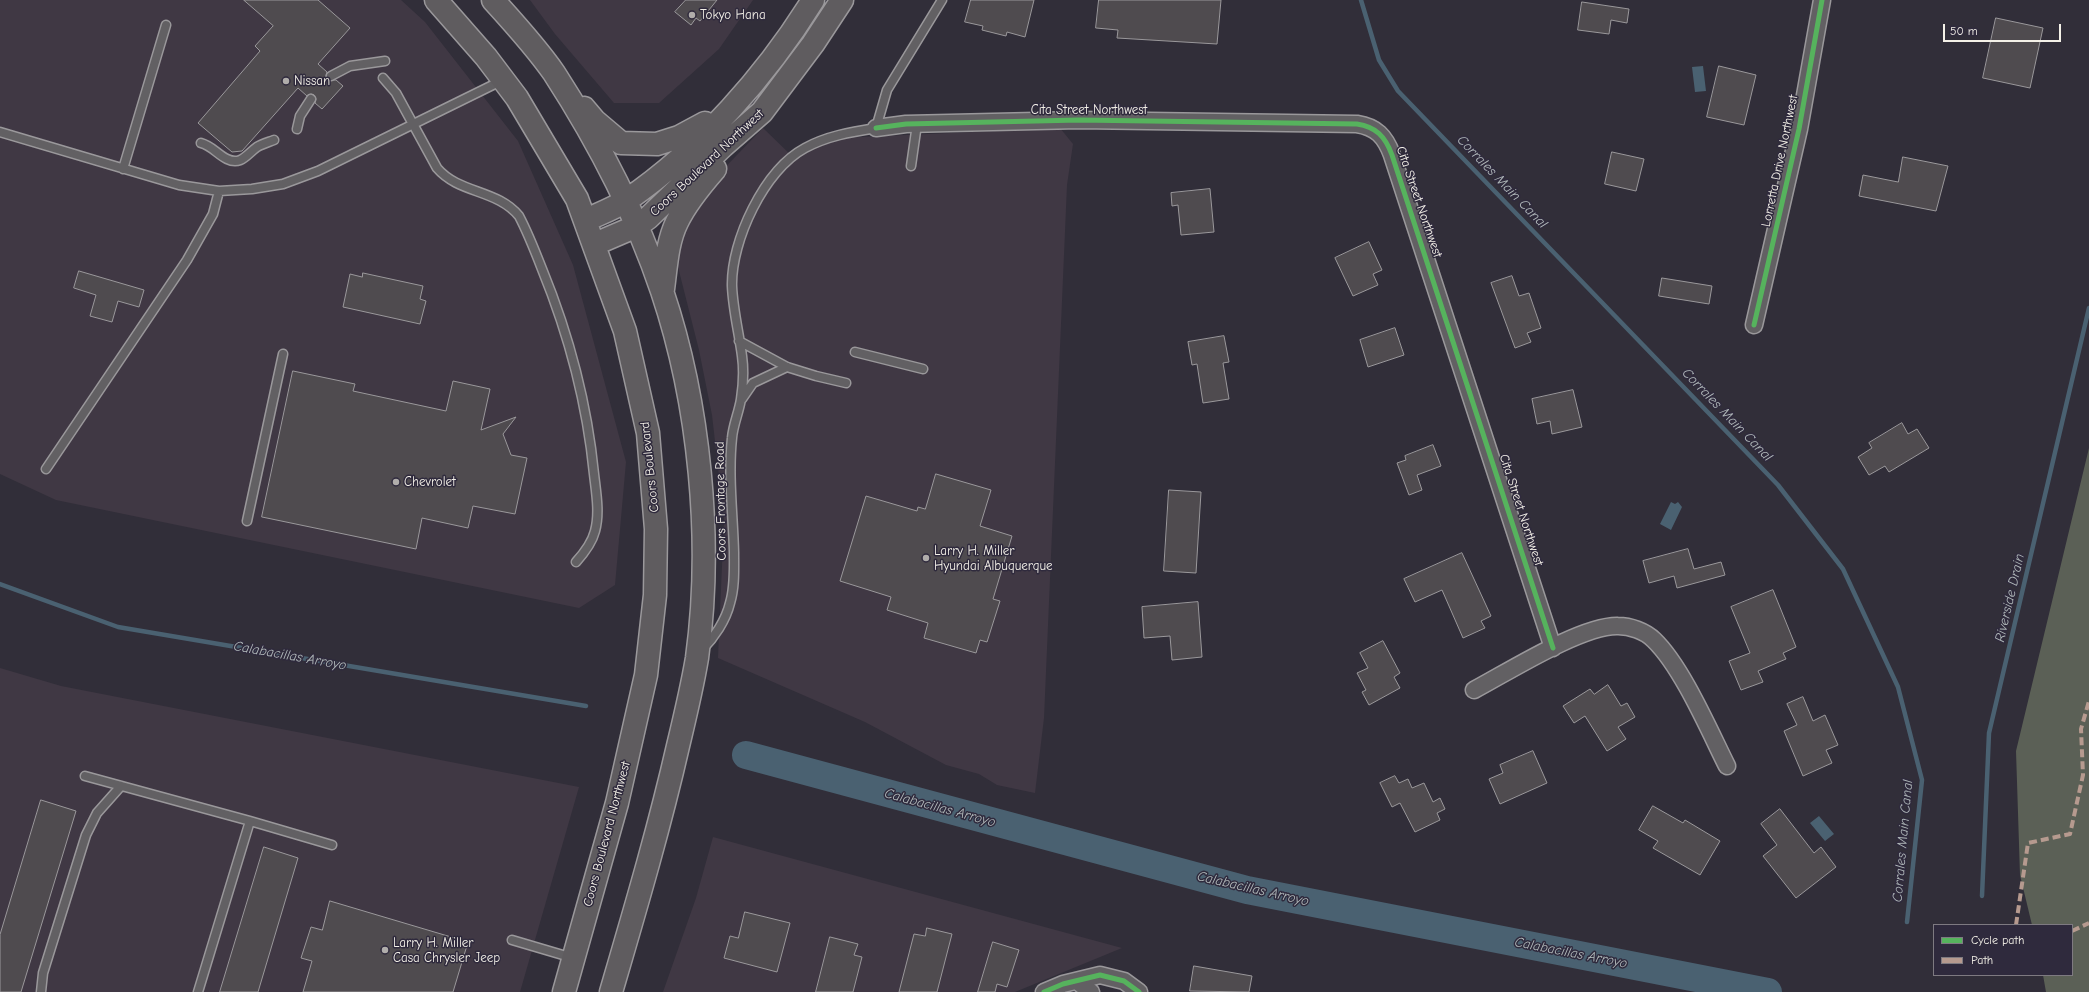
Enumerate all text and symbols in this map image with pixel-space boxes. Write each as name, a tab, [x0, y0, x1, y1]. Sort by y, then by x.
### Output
place label: Tokyo Hana	[700, 7, 766, 23]
marker: Tokyo Hana	[687, 10, 697, 20]
scale bar	[1945, 16, 2063, 42]
text: 50 m	[1950, 24, 1978, 38]
place label: Nissan	[294, 73, 330, 89]
marker: Nissan	[281, 76, 291, 86]
street label: Lorretta Drive Northwest	[1758, 94, 1802, 228]
street label: Cita Street Northwest	[1031, 102, 1147, 118]
street label: Coors Boulevard Northwest	[647, 106, 767, 220]
water label: Corrales Main Canal	[1453, 132, 1551, 232]
street label: Cita Street Northwest	[1393, 144, 1445, 260]
water label: Corrales Main Canal	[1678, 365, 1776, 465]
street label: Coors Boulevard	[637, 421, 663, 513]
street label: Coors Frontage Road	[712, 441, 730, 561]
street label: Cita Street Northwest	[1496, 452, 1546, 568]
place label: Chevrolet	[404, 474, 456, 490]
marker: Chevrolet	[391, 477, 401, 487]
place label: Larry H. Miller Hyundai Albuquerque	[934, 543, 1053, 574]
water label: Riverside Drain	[1992, 552, 2028, 644]
marker: Larry H. Miller Hyundai Albuquerque	[921, 553, 931, 563]
water label: Calabacillas Arroyo	[232, 638, 348, 674]
street label: Coors Boulevard Northwest	[580, 760, 634, 908]
water label: Corrales Main Canal	[1889, 779, 1917, 903]
water label: Calabacillas Arroyo	[883, 785, 997, 831]
water label: Calabacillas Arroyo	[1195, 868, 1311, 910]
legend	[1933, 924, 2073, 976]
text: Cycle path	[1971, 933, 2024, 947]
water label: Calabacillas Arroyo	[1513, 934, 1629, 972]
place label: Larry H. Miller Casa Chrysler Jeep	[393, 935, 500, 966]
marker: Larry H. Miller Casa Chrysler Jeep	[380, 945, 390, 955]
text: Path	[1971, 953, 1993, 967]

